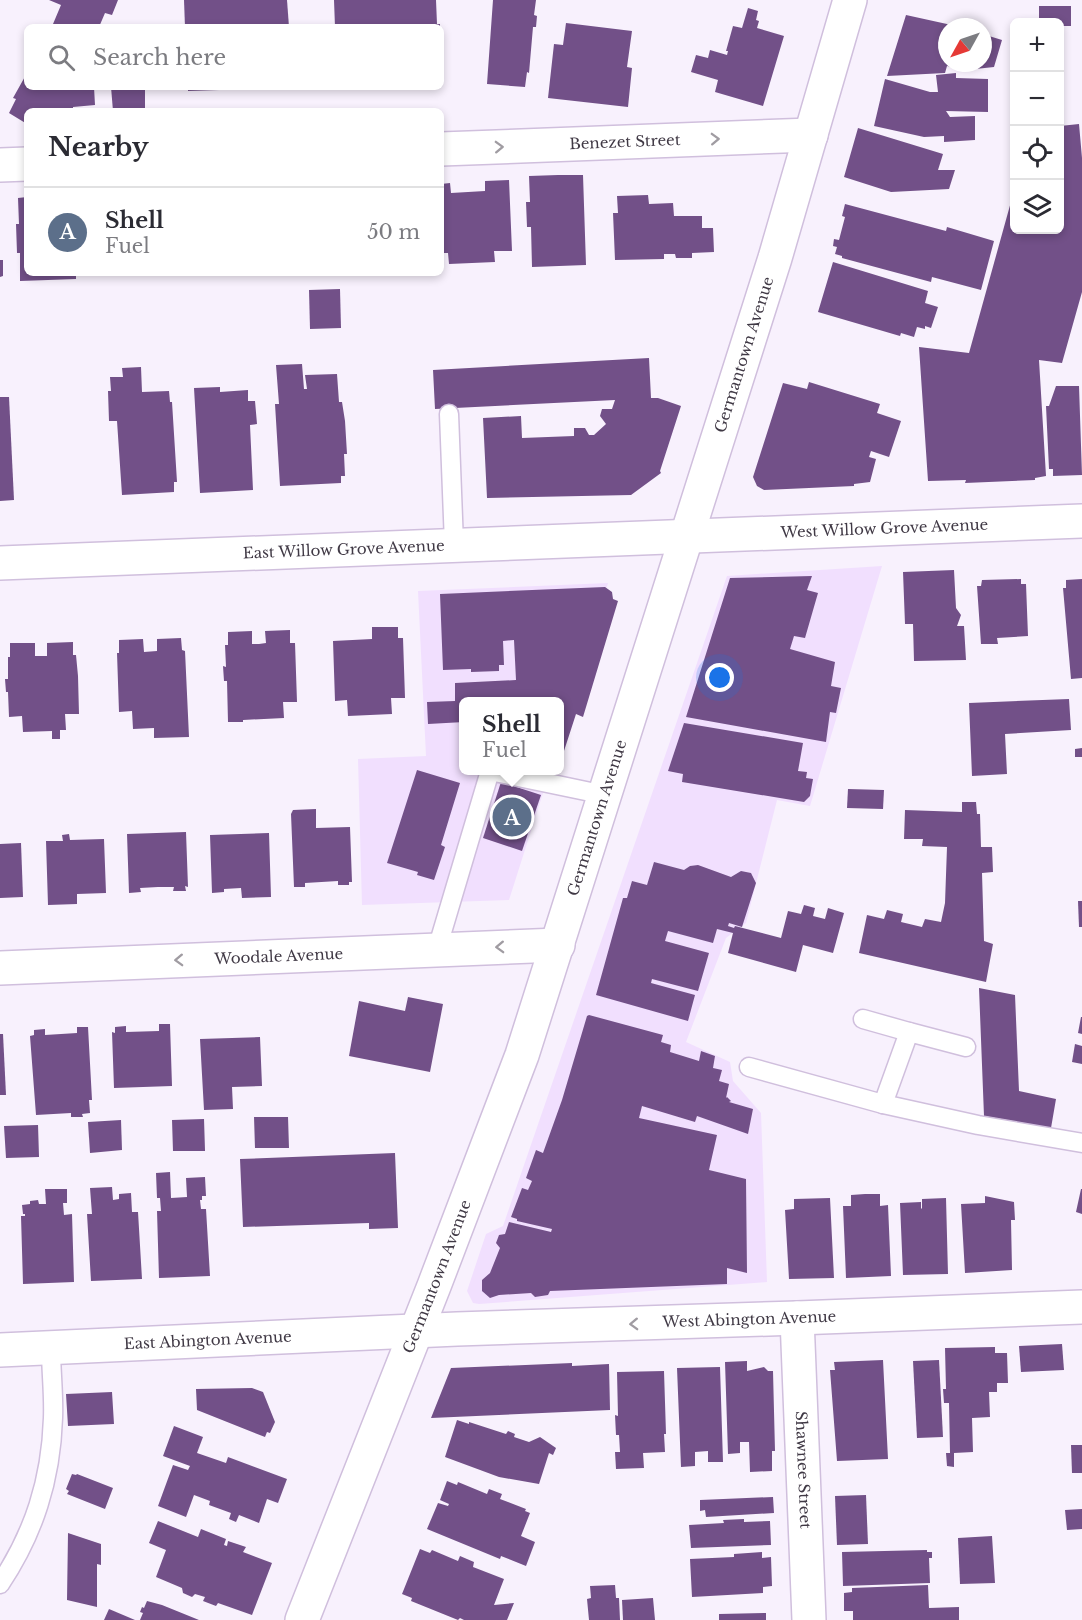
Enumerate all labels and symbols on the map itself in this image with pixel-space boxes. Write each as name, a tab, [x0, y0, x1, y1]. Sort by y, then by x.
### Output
north arrow	[938, 18, 992, 72]
street label: Benezet Street	[569, 130, 681, 153]
one-way arrow	[711, 132, 720, 145]
one-way arrow	[495, 140, 504, 153]
street label: Germantown Avenue	[710, 274, 777, 435]
street label: West Willow Grove Avenue	[779, 515, 989, 542]
street label: East Willow Grove Avenue	[242, 536, 445, 563]
your location	[705, 663, 734, 692]
street label: Germantown Avenue	[563, 737, 630, 898]
pin: A	[492, 794, 532, 840]
one-way arrow	[495, 940, 504, 953]
street label: Woodale Avenue	[213, 944, 344, 968]
one-way arrow	[174, 954, 183, 967]
street label: Germantown Avenue	[398, 1197, 475, 1356]
street label: West Abington Avenue	[661, 1306, 837, 1331]
one-way arrow	[629, 1317, 638, 1330]
street label: East Abington Avenue	[123, 1327, 292, 1353]
street label: Shawnee Street	[792, 1411, 815, 1529]

